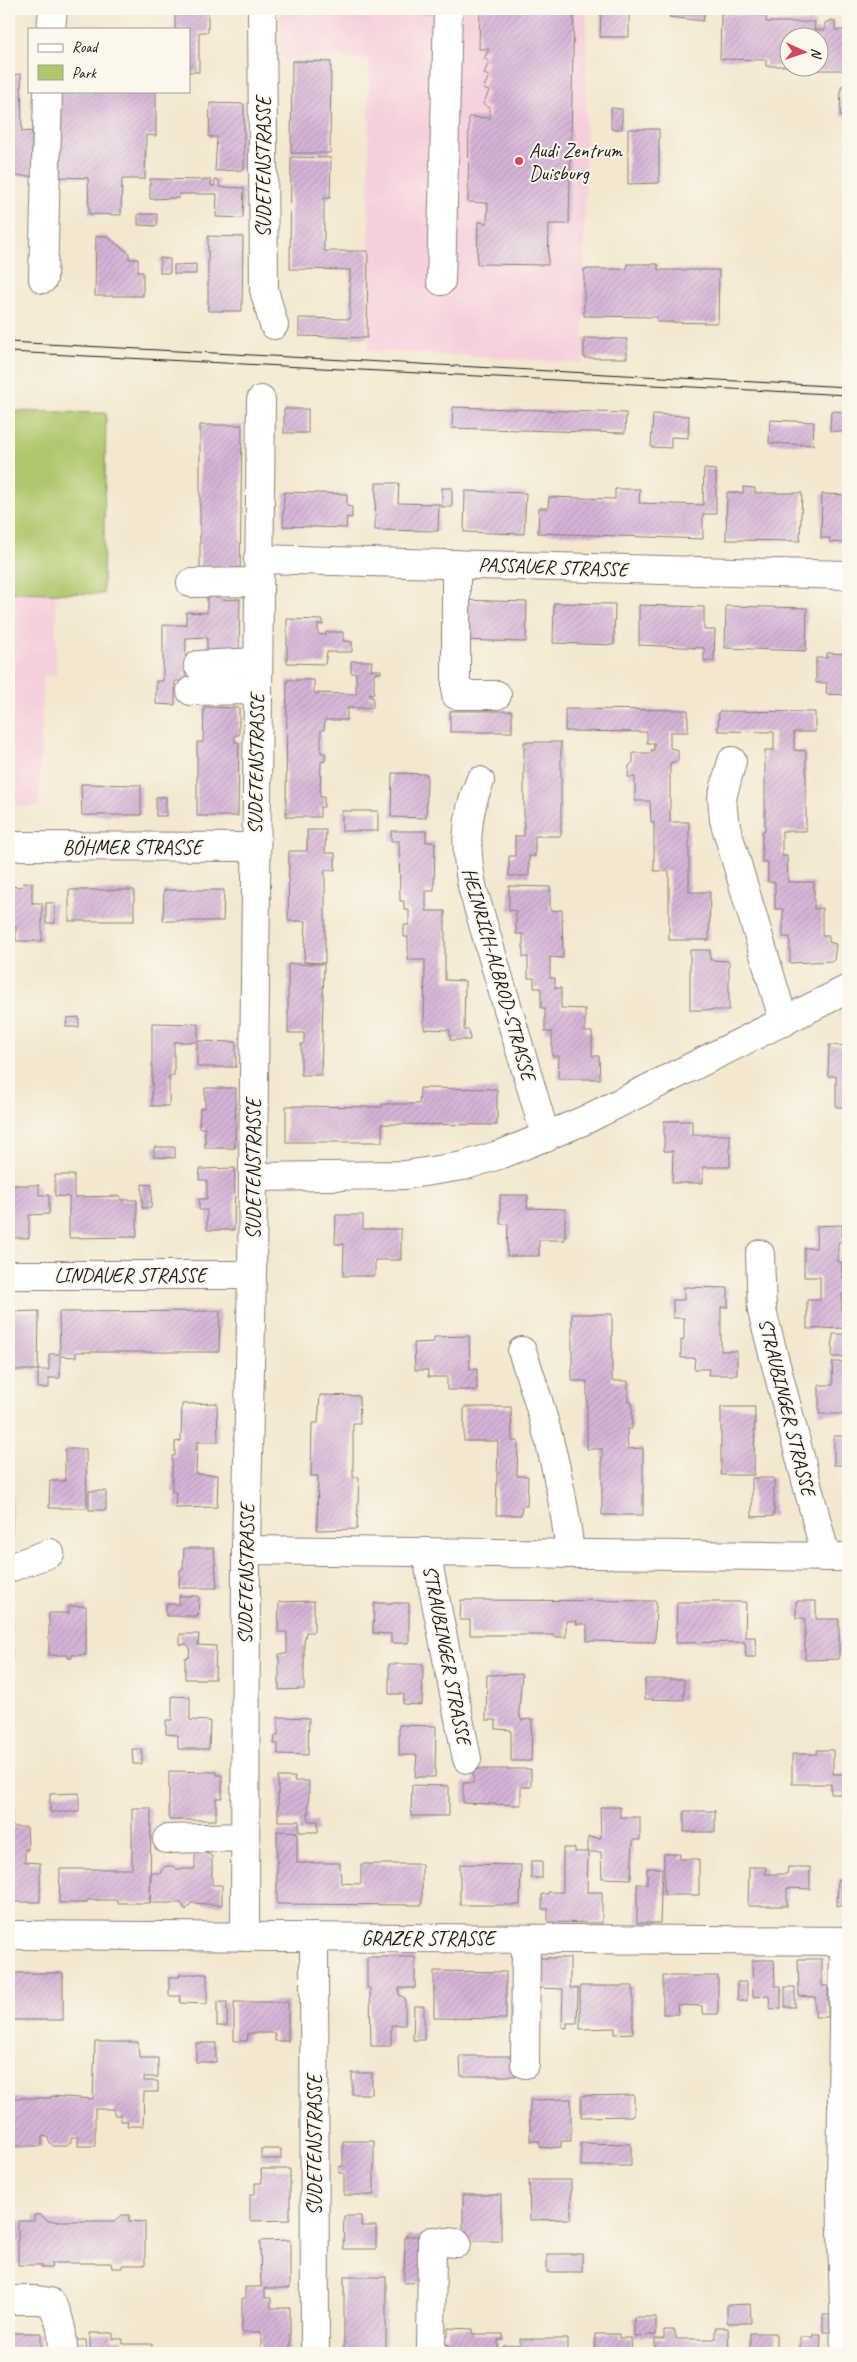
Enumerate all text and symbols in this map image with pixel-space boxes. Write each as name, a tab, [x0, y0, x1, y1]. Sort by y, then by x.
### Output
legend	[28, 28, 190, 92]
north arrow	[780, 28, 830, 78]
text: Road	[72, 38, 99, 57]
text: N	[808, 48, 825, 60]
text: Park	[72, 64, 97, 83]
street label: SUDETENSTRASSE	[251, 94, 276, 237]
place label: Audi Zentrum Duisburg	[529, 138, 624, 186]
marker: Audi Zentrum Duisburg	[513, 155, 525, 167]
street label: PASSAUER STRASSE	[478, 552, 631, 582]
street label: SUDETENSTRASSE	[242, 690, 270, 835]
street label: BÖHMER STRASSE	[62, 835, 205, 860]
street label: HEINRICH-ALBROD-STRASSE	[457, 865, 542, 1086]
street label: SUDETENSTRASSE	[241, 1096, 266, 1239]
street label: LINDAUER STRASSE	[54, 1263, 209, 1288]
street label: STRAUBINGER STRASSE	[753, 1316, 822, 1501]
street label: SUDETENSTRASSE	[232, 1500, 260, 1645]
street label: STRAUBINGER STRASSE	[417, 1563, 477, 1750]
street label: GRAZER STRASSE	[361, 1926, 497, 1951]
street label: SUDETENSTRASSE	[302, 2072, 327, 2215]

